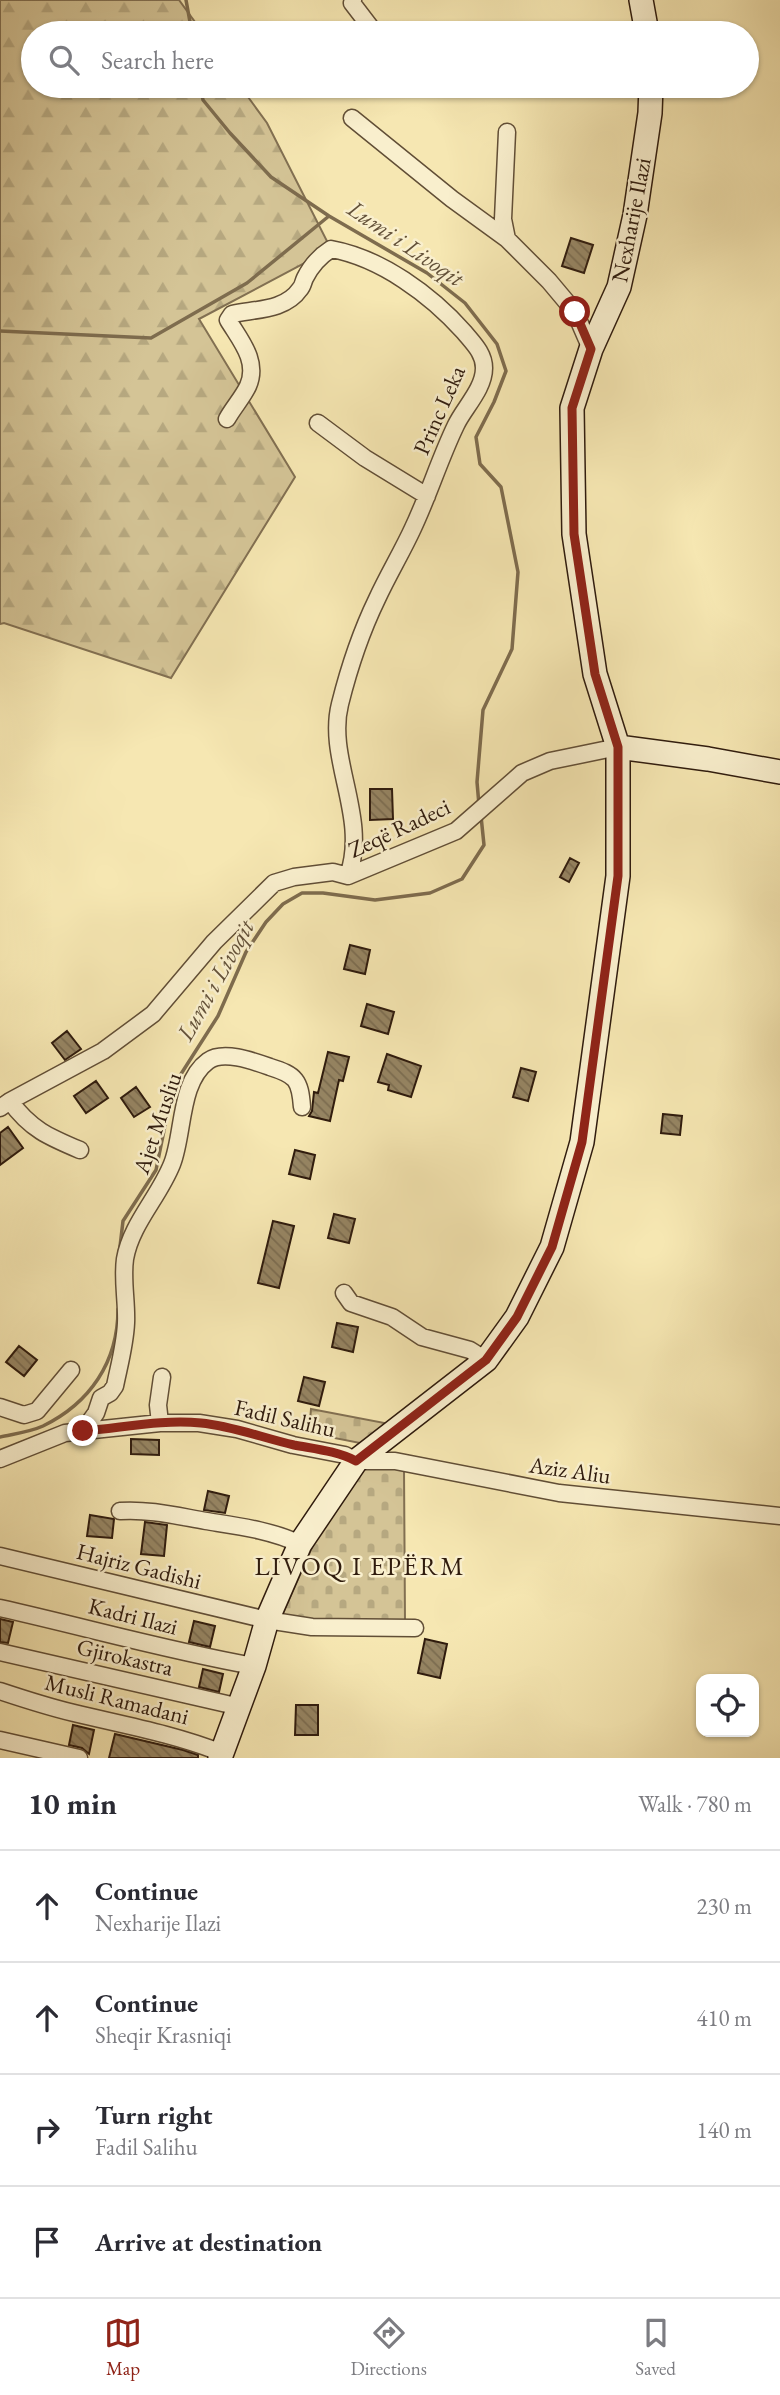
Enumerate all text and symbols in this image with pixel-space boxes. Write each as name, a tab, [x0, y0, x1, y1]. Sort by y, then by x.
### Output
search box	[21, 21, 759, 98]
icon: search	[45, 41, 83, 79]
text: Search here	[101, 43, 214, 77]
street label: Nexharije Ilazi	[604, 155, 658, 285]
water label: Lumi i Livoqit	[340, 192, 471, 295]
route start	[559, 296, 590, 327]
street label: Princ Leka	[406, 360, 472, 459]
street label: Zeqë Radeci	[343, 791, 455, 865]
water label: Lumi i Livoqit	[168, 913, 262, 1047]
street label: Ajet Musliu	[125, 1068, 188, 1179]
street label: Fadil Salihu	[232, 1392, 338, 1444]
route end	[67, 1415, 98, 1446]
street label: Aziz Aliu	[526, 1449, 613, 1491]
street label: Hajriz Gadishi	[74, 1536, 205, 1596]
district label: LIVOQ I EPËRM	[254, 1549, 466, 1583]
street label: Kadri Ilazi	[85, 1590, 181, 1642]
street label: Gjirokastra	[74, 1631, 177, 1683]
street label: Musli Ramadani	[42, 1667, 192, 1731]
map controls	[696, 1674, 759, 1737]
button: locate	[696, 1674, 759, 1737]
text: 10 min	[28, 1784, 117, 1823]
text: Walk · 780 m	[638, 1789, 752, 1819]
text: Continue	[95, 1874, 198, 1908]
icon: ahead	[28, 1887, 66, 1925]
text: 230 m	[696, 1891, 752, 1921]
text: Nexharije Ilazi	[95, 1908, 221, 1938]
text: Continue	[95, 1986, 198, 2020]
icon: ahead	[28, 1999, 66, 2037]
text: 410 m	[696, 2003, 752, 2033]
text: Sheqir Krasniqi	[95, 2020, 232, 2050]
text: Turn right	[95, 2098, 213, 2132]
icon: right	[28, 2111, 66, 2149]
text: 140 m	[696, 2115, 752, 2145]
text: Fadil Salihu	[95, 2132, 198, 2162]
icon: arrive	[28, 2223, 66, 2261]
text: Arrive at destination	[95, 2225, 322, 2259]
tab: Map	[104, 2314, 142, 2381]
tab: Directions	[350, 2314, 427, 2381]
tab: Saved	[635, 2314, 676, 2381]

